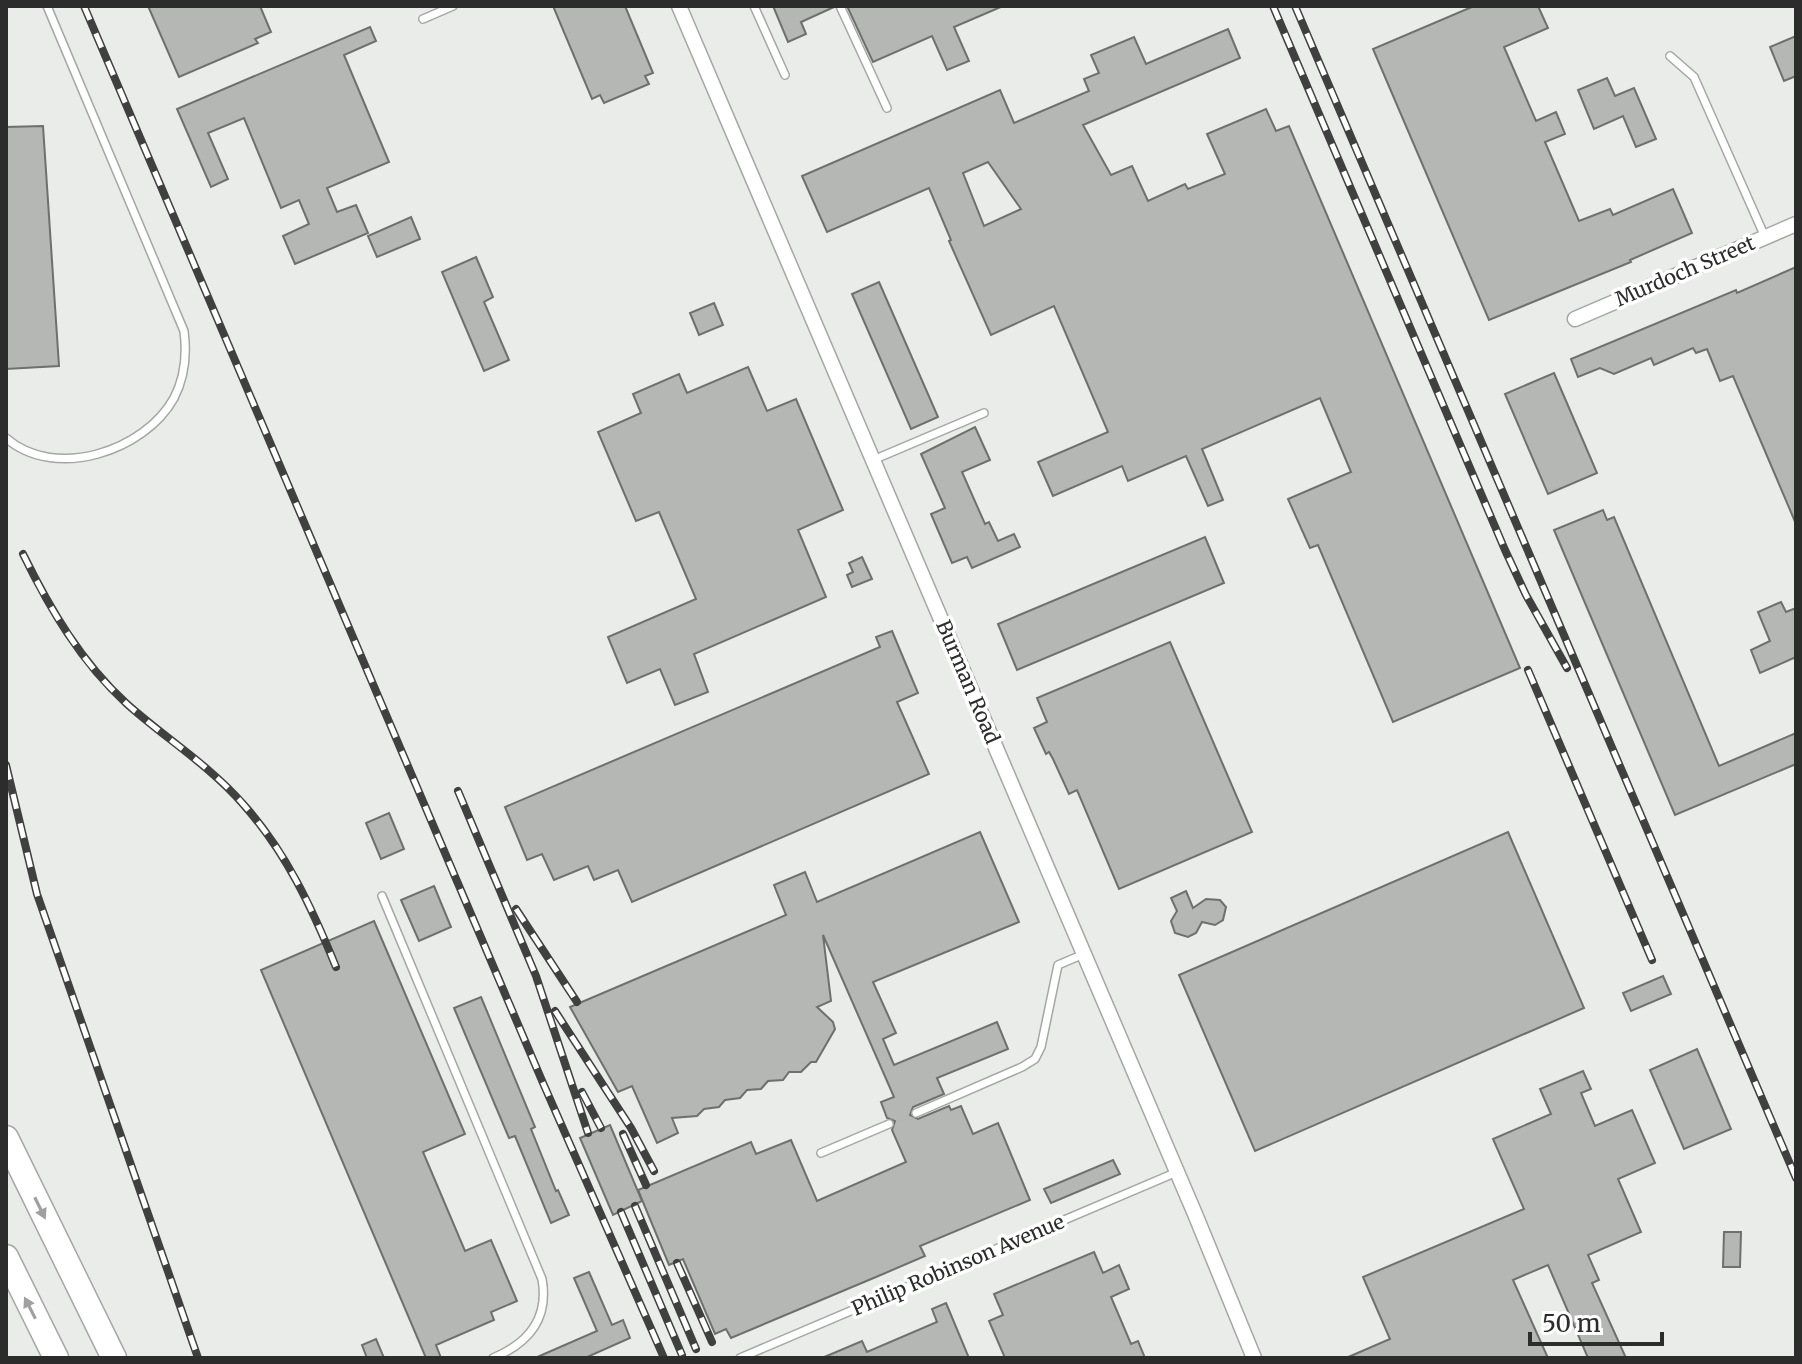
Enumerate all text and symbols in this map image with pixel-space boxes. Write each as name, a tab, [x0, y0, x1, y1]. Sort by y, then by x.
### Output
street label: Murdoch Street	[1611, 230, 1759, 311]
street label: Burman Road	[931, 616, 1006, 747]
one-way arrow	[33, 1197, 47, 1220]
street label: Philip Robinson Avenue	[848, 1208, 1068, 1321]
one-way arrow	[24, 1296, 37, 1319]
scale bar	[1530, 1296, 1662, 1346]
text: 50 m	[1542, 1308, 1601, 1339]

